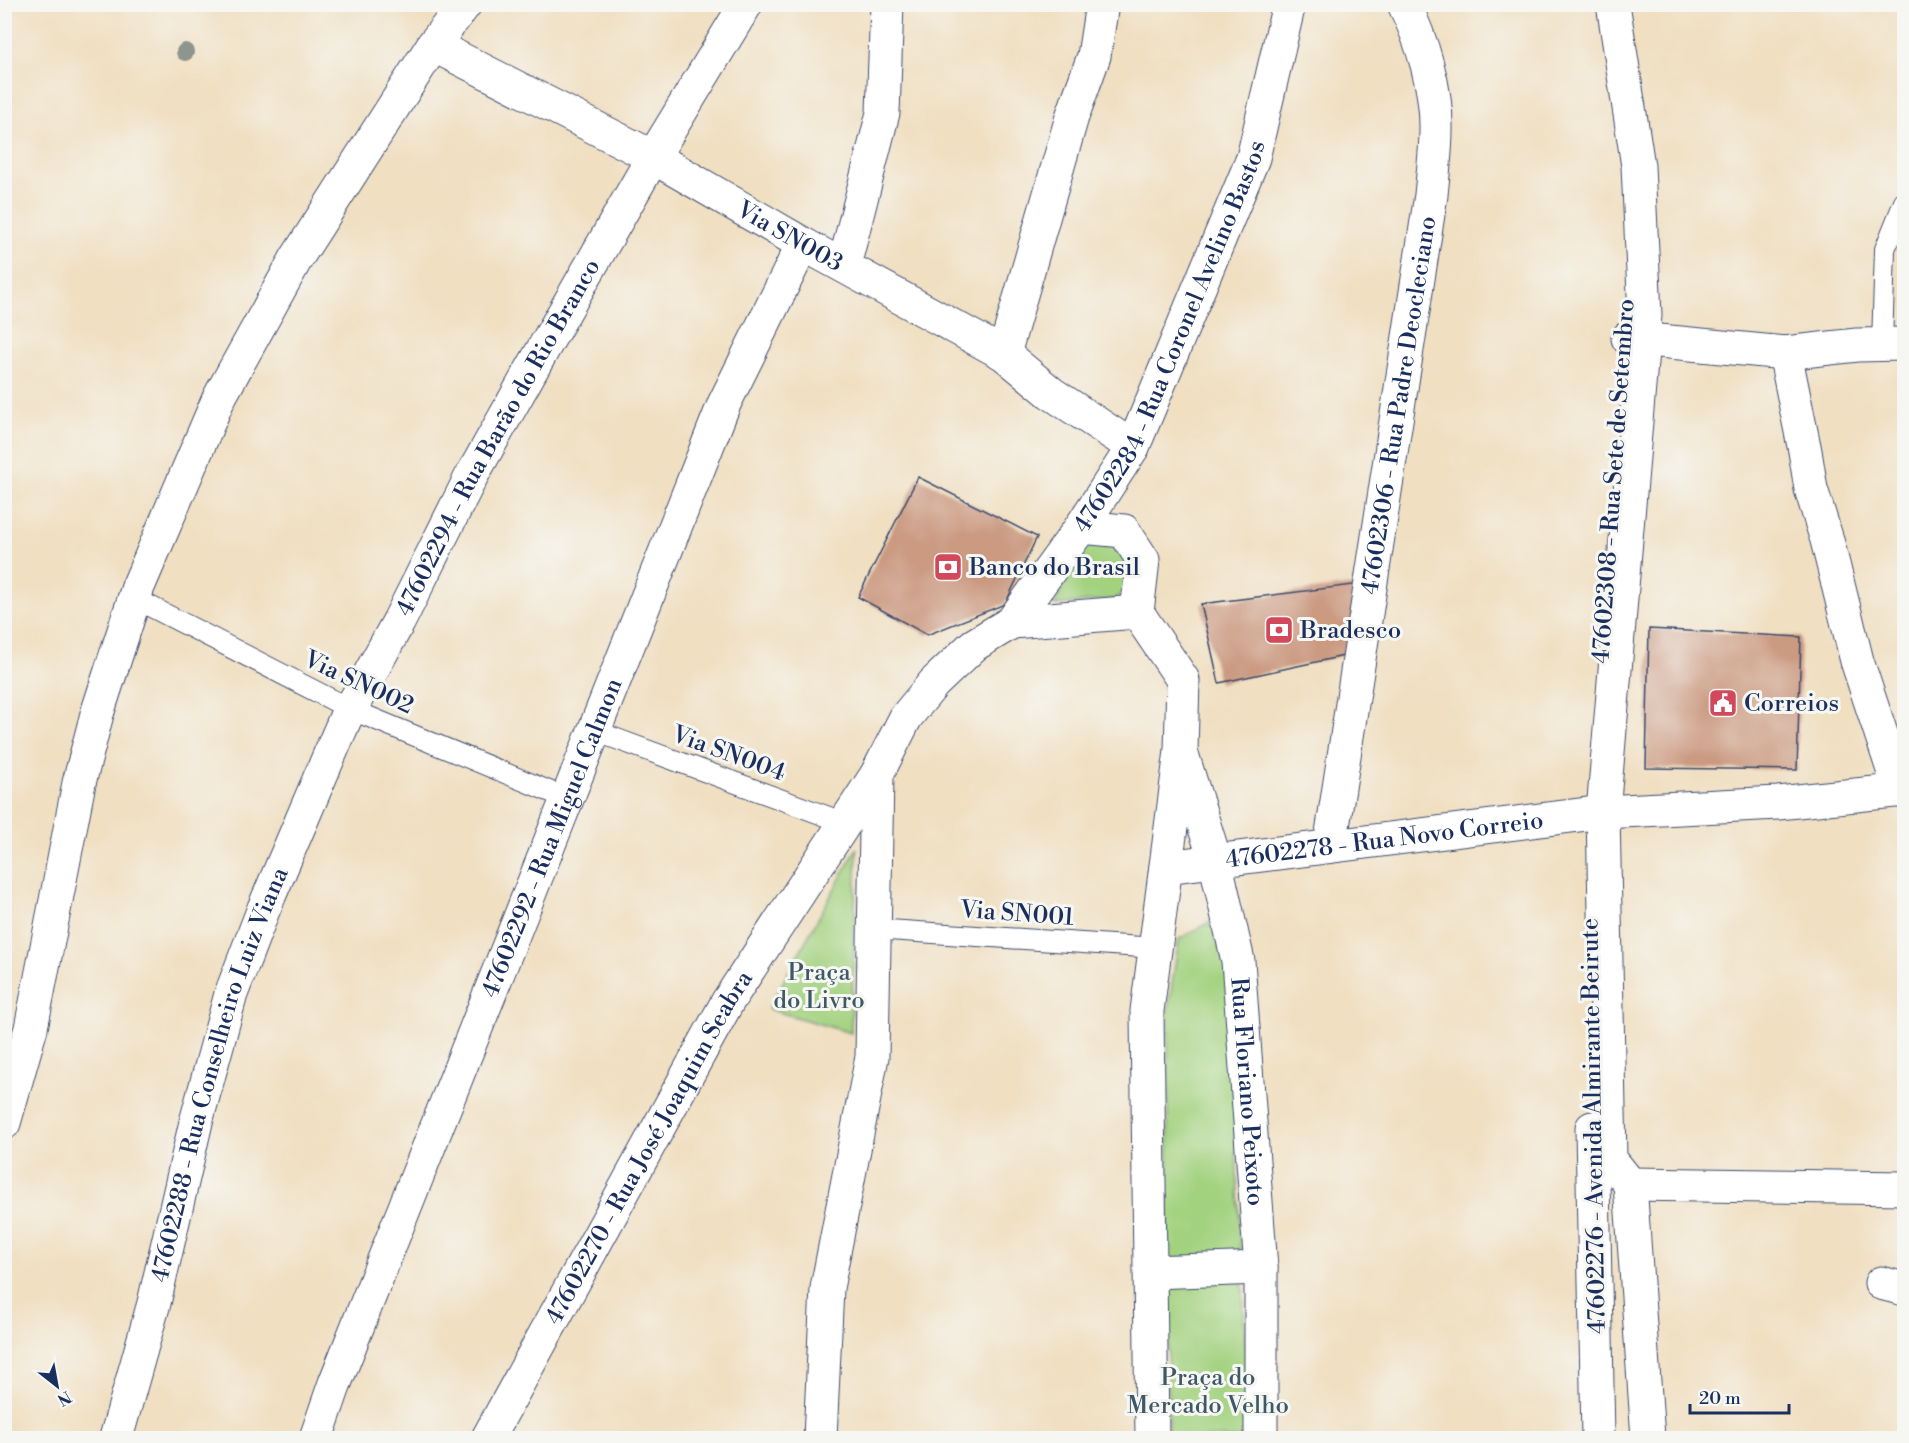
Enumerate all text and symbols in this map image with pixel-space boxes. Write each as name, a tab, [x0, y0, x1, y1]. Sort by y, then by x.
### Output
street label: 47602284 - Rua Coronel Avelino Bastos	[1067, 138, 1272, 539]
street label: Via SN003	[730, 194, 848, 279]
street label: 47602306 - Rua Padre Deocleciano	[1355, 214, 1444, 597]
street label: 47602294 - Rua Barão do Rio Branco	[390, 254, 607, 621]
street label: 47602308 - Rua Sete de Setembro	[1586, 298, 1642, 664]
bank icon: Banco do Brasil	[932, 551, 964, 583]
place label: Banco do Brasil	[968, 553, 1140, 583]
bank icon: Bradesco	[1263, 614, 1295, 646]
place label: Bradesco	[1299, 616, 1401, 646]
street label: Via SN002	[298, 644, 418, 721]
street label: 47602292 - Rua Miguel Calmon	[476, 674, 630, 1002]
public building icon: Correios	[1707, 687, 1739, 719]
place label: Correios	[1744, 689, 1839, 719]
street label: Via SN004	[667, 719, 789, 788]
street label: 47602278 - Rua Novo Correio	[1224, 806, 1545, 875]
street label: 47602288 - Rua Conselheiro Luiz Viana	[145, 862, 296, 1285]
street label: Via SN001	[958, 895, 1075, 933]
street label: 47602276 - Avenida Almirante Beirute	[1575, 918, 1613, 1334]
park label: Praça do Livro	[773, 958, 865, 1016]
street label: 47602270 - Rua José Joaquim Seabra	[539, 965, 760, 1330]
street label: Rua Floriano Peixoto	[1223, 976, 1270, 1207]
north arrow	[27, 1356, 87, 1416]
park label: Praça do Mercado Velho	[1127, 1363, 1289, 1421]
scale bar	[1690, 1377, 1789, 1415]
text: N	[53, 1386, 75, 1410]
text: 20 m	[1699, 1387, 1741, 1410]

